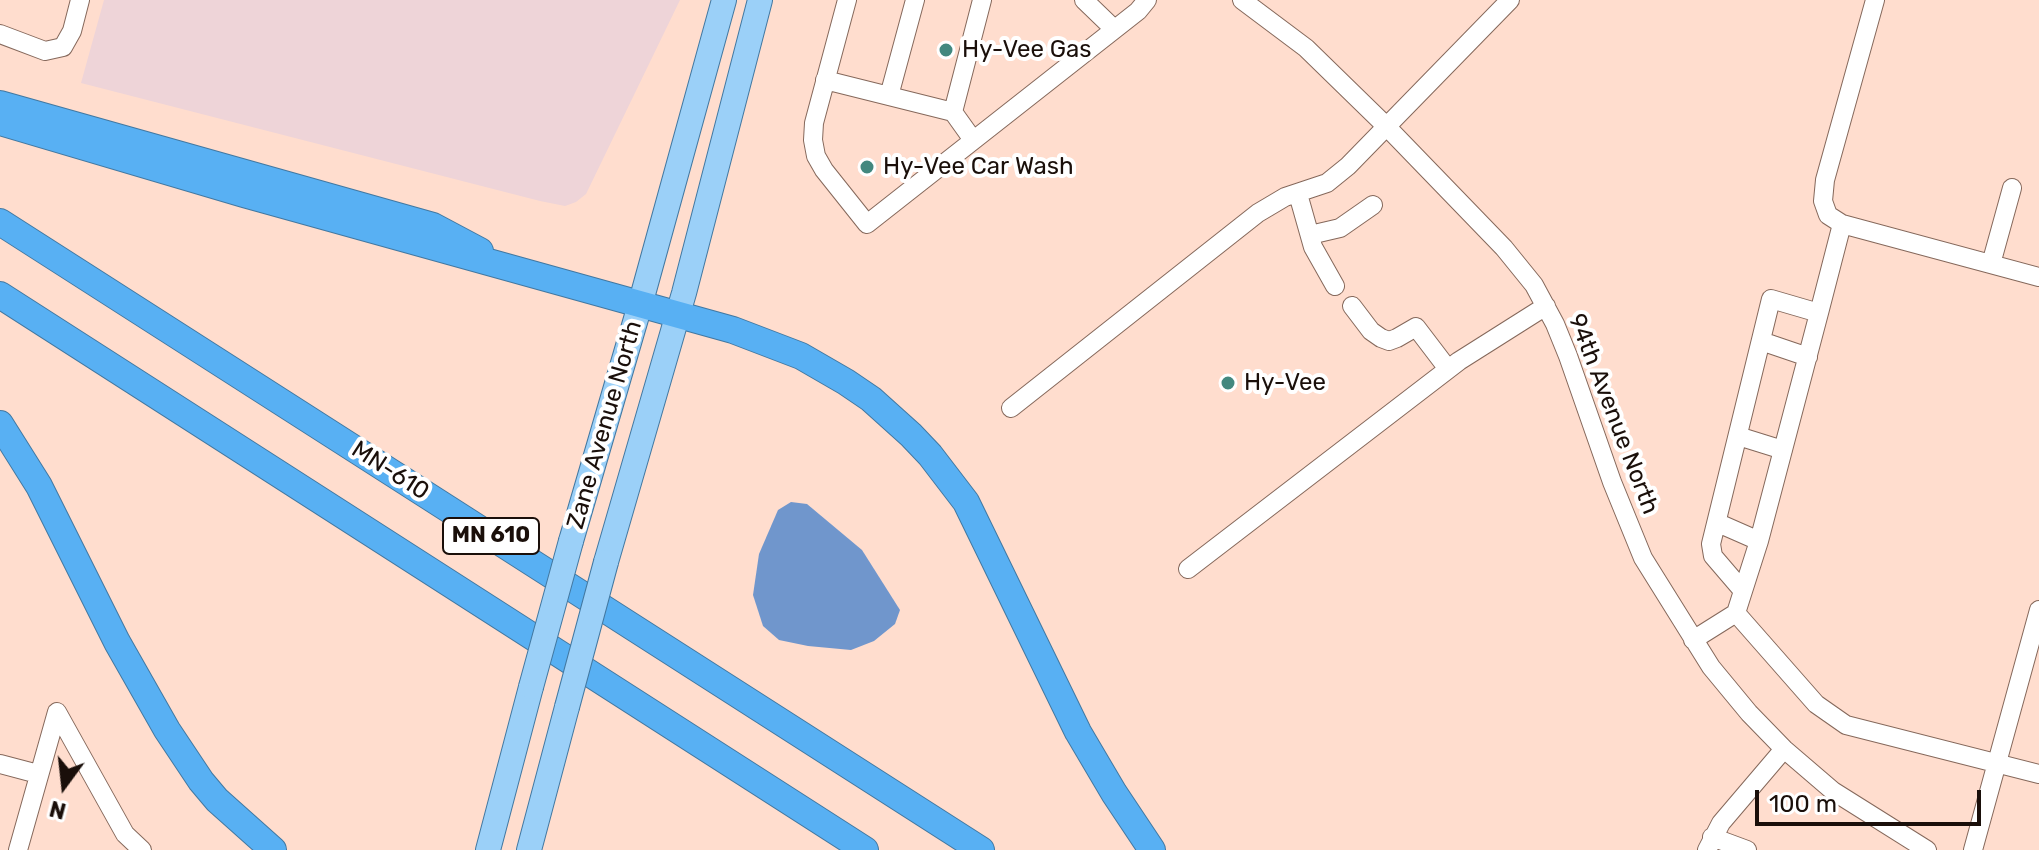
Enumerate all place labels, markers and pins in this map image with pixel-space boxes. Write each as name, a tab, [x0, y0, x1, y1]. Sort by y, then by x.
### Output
place label: Hy-Vee Gas	[962, 36, 1092, 64]
marker: Hy-Vee Gas	[937, 41, 955, 59]
place label: Hy-Vee Car Wash	[883, 153, 1074, 181]
marker: Hy-Vee Car Wash	[858, 158, 876, 176]
place label: Hy-Vee	[1244, 369, 1326, 397]
marker: Hy-Vee	[1219, 374, 1237, 392]

